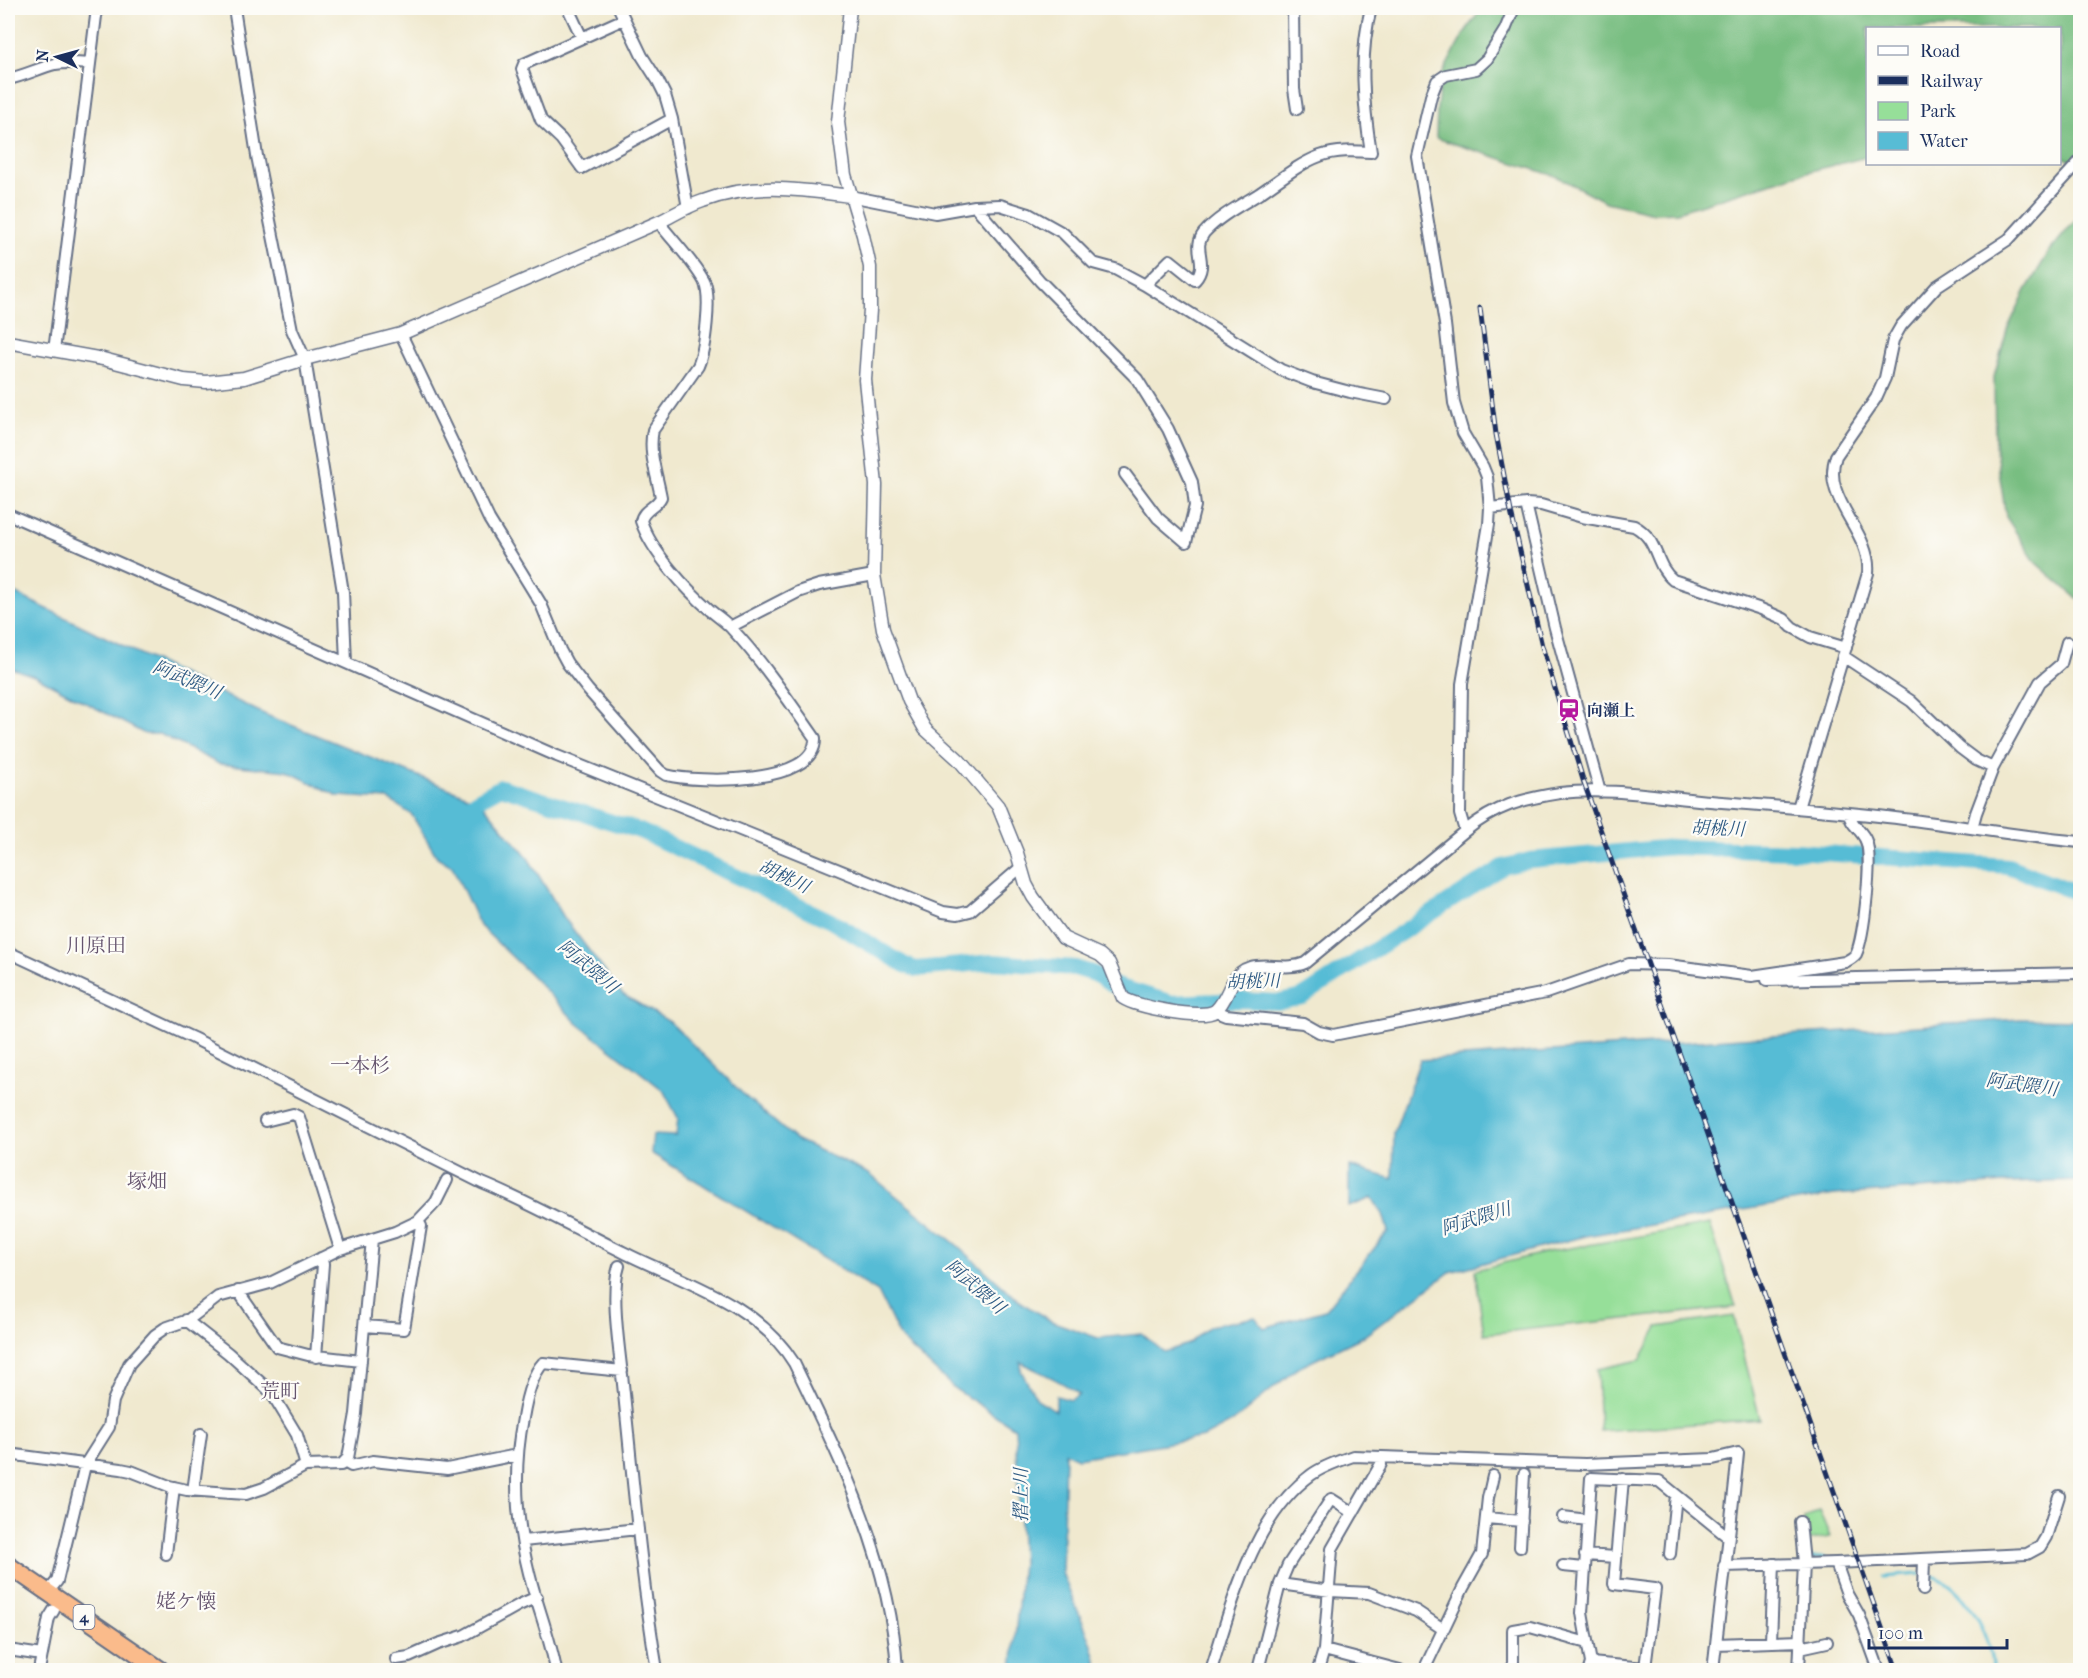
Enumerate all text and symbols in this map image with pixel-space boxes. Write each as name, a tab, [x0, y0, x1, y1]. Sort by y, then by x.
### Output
north arrow	[27, 27, 87, 87]
legend	[1866, 27, 2061, 165]
text: Road	[1920, 41, 1960, 62]
text: N	[33, 48, 53, 63]
text: Railway	[1920, 71, 1984, 92]
text: Park	[1920, 101, 1957, 122]
text: Water	[1919, 131, 1968, 152]
water label: 阿武隈川	[150, 656, 226, 705]
station icon: 向瀬上	[1556, 697, 1582, 723]
place label: 向瀬上	[1587, 701, 1635, 720]
water label: 胡桃川	[1691, 818, 1747, 841]
water label: 胡桃川	[755, 856, 815, 899]
district label: 川原田	[66, 934, 126, 957]
water label: 阿武隈川	[554, 936, 624, 999]
water label: 胡桃川	[1226, 970, 1282, 993]
district label: 一本杉	[330, 1054, 390, 1077]
water label: 阿武隈川	[1985, 1070, 2061, 1101]
district label: 塚畑	[127, 1170, 167, 1193]
water label: 阿武隈川	[1439, 1198, 1515, 1240]
water label: 阿武隈川	[941, 1255, 1011, 1320]
district label: 荒町	[260, 1380, 300, 1403]
water label: 摺上川	[1011, 1466, 1032, 1522]
district label: 姥ケ懐	[156, 1590, 216, 1613]
road number: 4	[74, 1605, 94, 1629]
scale bar	[1869, 1612, 2007, 1650]
text: 100 m	[1878, 1623, 1923, 1644]

